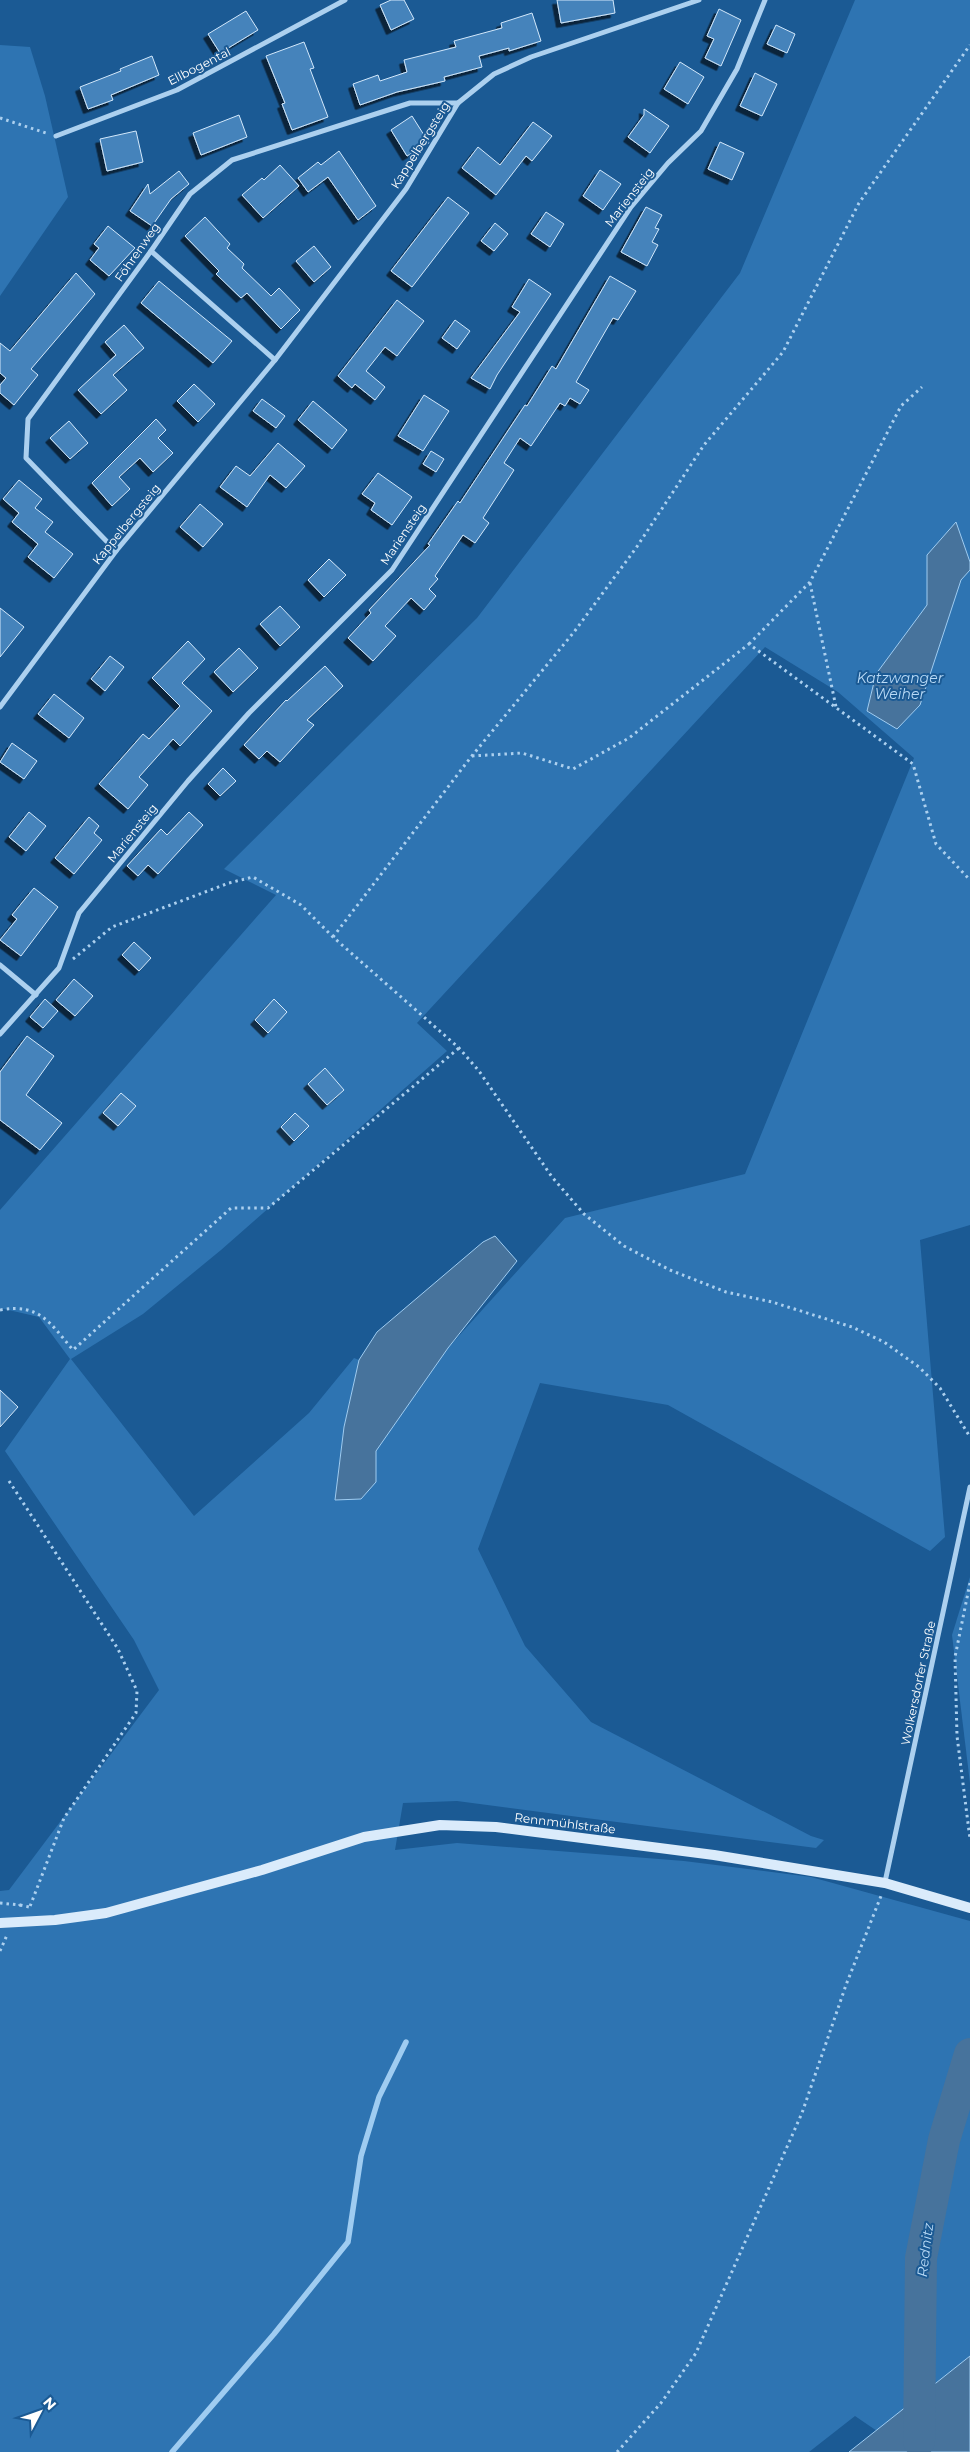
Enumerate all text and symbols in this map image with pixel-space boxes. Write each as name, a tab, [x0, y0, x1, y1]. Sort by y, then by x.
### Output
street label: Ellbogental	[165, 44, 233, 88]
street label: Kappelbergsteig	[387, 99, 453, 191]
street label: Mariensteig	[601, 164, 657, 230]
street label: Föhrenweg	[111, 220, 163, 284]
street label: Kappelbergsteig	[89, 481, 163, 567]
street label: Mariensteig	[377, 500, 429, 568]
water label: Katzwanger Weiher	[857, 669, 944, 703]
street label: Mariensteig	[104, 801, 160, 865]
street label: Wolkersdorfer Straße	[897, 1619, 939, 1747]
street label: Rennmühlstraße	[514, 1809, 616, 1837]
water label: Rednitz	[913, 2221, 937, 2278]
north arrow	[15, 2387, 65, 2437]
text: N	[39, 2393, 60, 2414]

